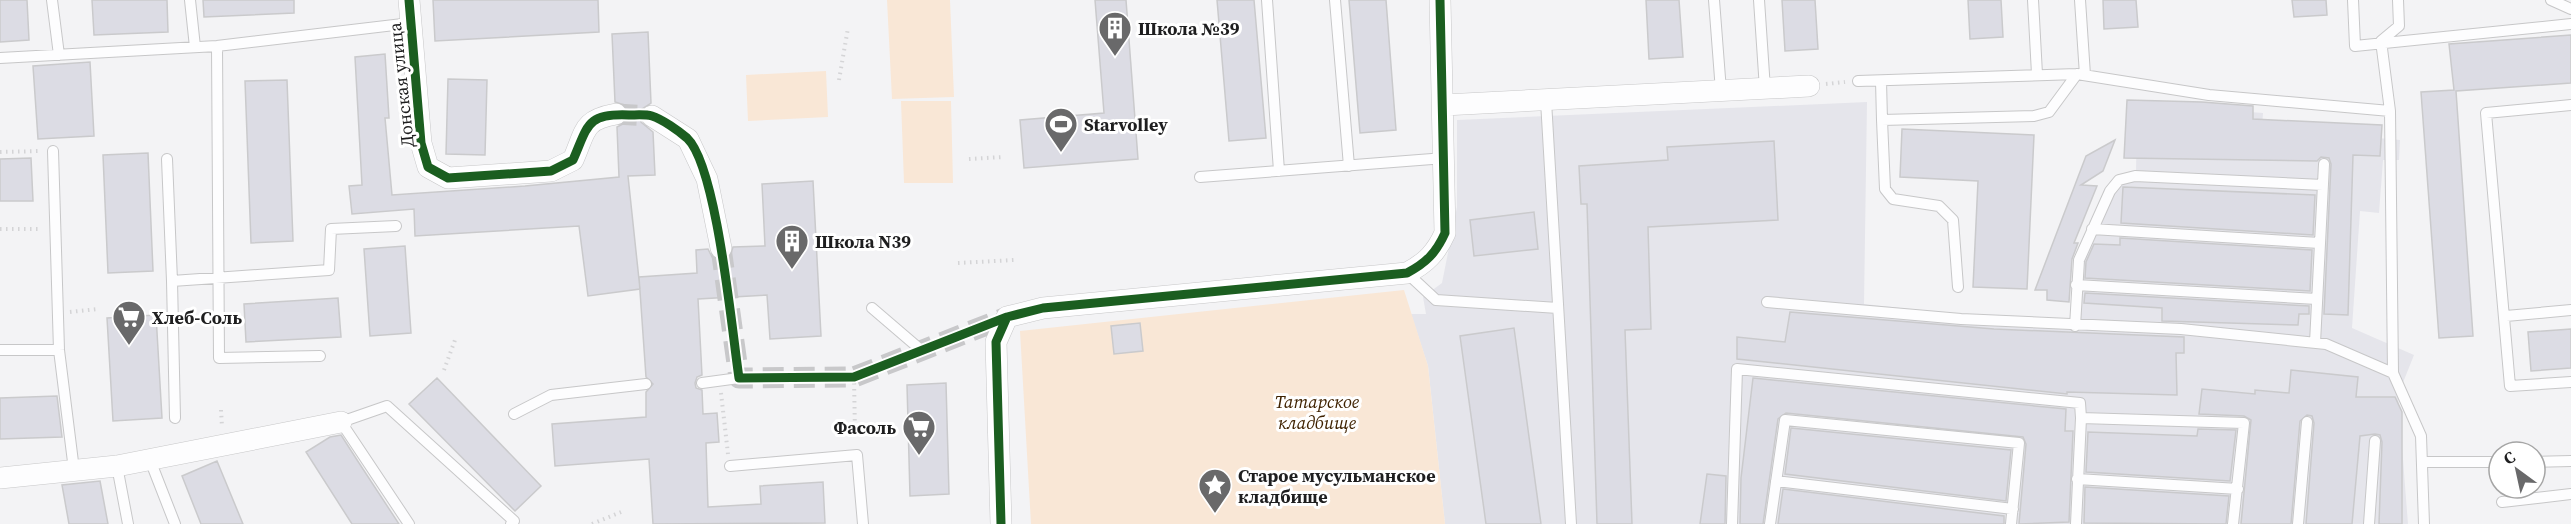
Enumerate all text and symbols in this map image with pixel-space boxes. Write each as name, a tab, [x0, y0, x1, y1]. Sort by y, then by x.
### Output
building icon: Школа №39	[1097, 10, 1133, 57]
place label: Школа №39	[1138, 16, 1240, 41]
street label: Донская улица	[382, 20, 420, 149]
sports icon: Starvolley	[1043, 106, 1079, 153]
place label: Starvolley	[1084, 112, 1168, 137]
building icon: Школа N39	[774, 223, 810, 270]
place label: Школа N39	[815, 229, 911, 254]
supermarket icon: Хлеб-Соль	[111, 299, 147, 346]
place label: Хлеб-Соль	[152, 305, 242, 330]
park label: Татарское кладбище	[1275, 389, 1360, 435]
supermarket icon: Фасоль	[901, 409, 937, 456]
place label: Фасоль	[833, 415, 896, 440]
north arrow	[2487, 440, 2547, 500]
text: С	[2499, 445, 2519, 469]
place label: Старое мусульманское кладбище	[1238, 463, 1436, 509]
place icon: Старое мусульманское кладбище	[1197, 467, 1233, 514]

